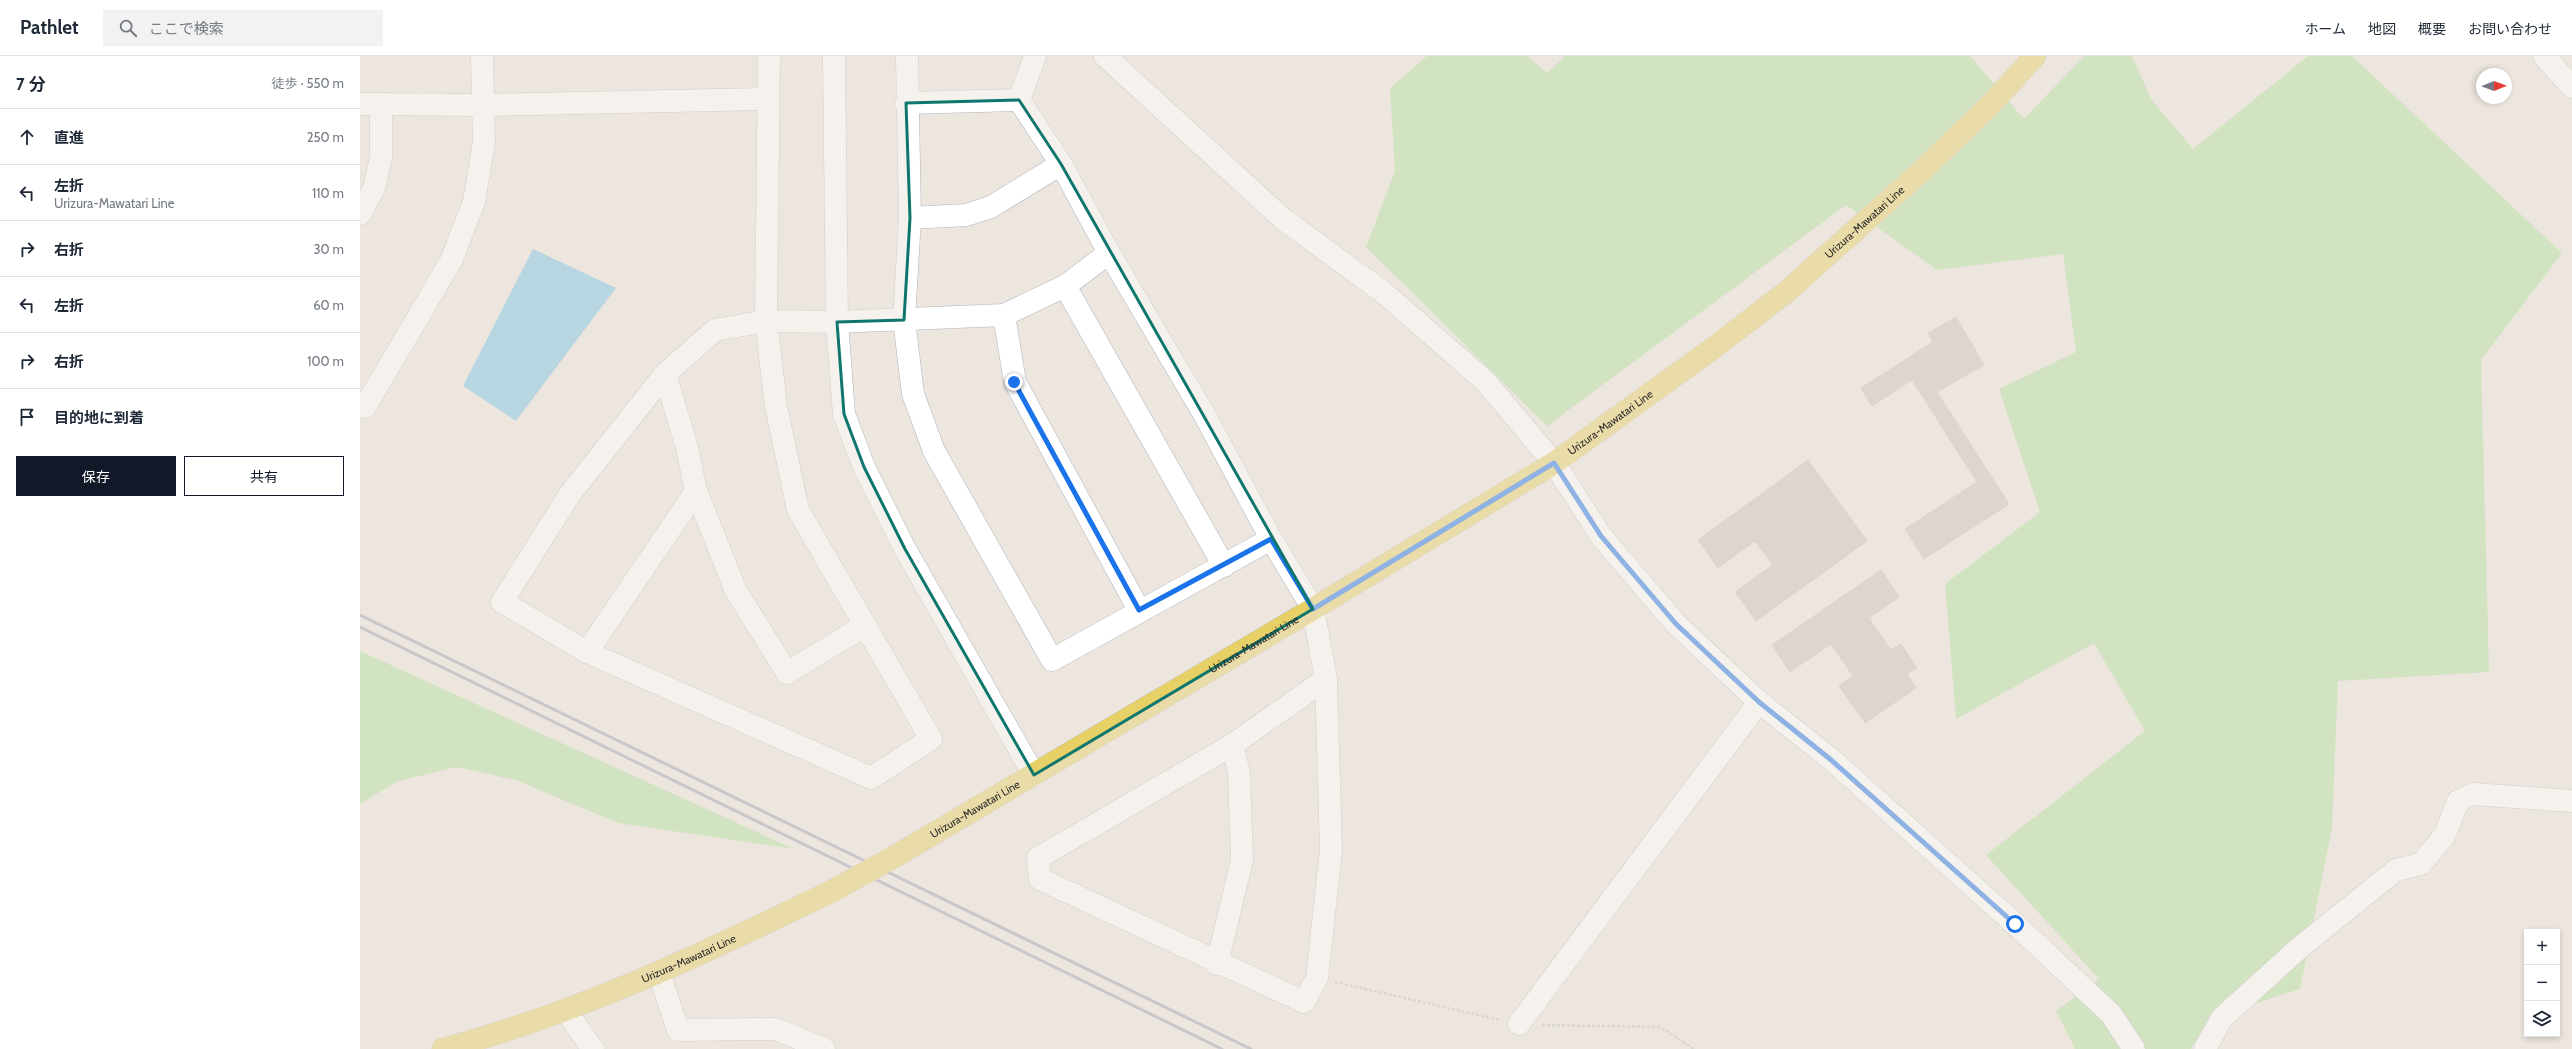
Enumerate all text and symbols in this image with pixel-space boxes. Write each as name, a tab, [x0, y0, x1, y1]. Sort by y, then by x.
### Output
search box	[103, 10, 383, 46]
text: Pathlet	[20, 16, 79, 39]
icon: search	[117, 17, 139, 39]
text: ここで検索	[149, 20, 224, 38]
text: ホーム	[2304, 20, 2346, 38]
text: 地図	[2368, 20, 2396, 38]
text: 概要	[2418, 20, 2446, 38]
text: お問い合わせ	[2468, 20, 2552, 38]
north arrow	[2476, 68, 2512, 104]
text: 7 分	[16, 74, 46, 94]
text: 徒歩 · 550 m	[272, 75, 344, 91]
icon: ahead	[16, 126, 38, 148]
text: 直進	[54, 129, 84, 147]
text: 250 m	[307, 129, 344, 145]
text: 左折	[54, 177, 84, 195]
icon: left	[16, 182, 38, 204]
street label: Urizura-Mawatari Line	[1822, 183, 1907, 261]
text: 110 m	[312, 185, 344, 201]
text: Urizura-Mawatari Line	[54, 195, 174, 211]
icon: right	[16, 238, 38, 260]
text: 右折	[54, 241, 84, 259]
text: 30 m	[314, 241, 344, 257]
icon: left	[16, 294, 38, 316]
text: 左折	[54, 297, 84, 315]
text: 60 m	[313, 297, 344, 313]
icon: right	[16, 350, 38, 372]
text: 右折	[54, 353, 84, 371]
text: 100 m	[307, 353, 344, 369]
route end	[1005, 373, 1023, 391]
street label: Urizura-Mawatari Line	[1565, 387, 1656, 458]
icon: arrive	[16, 406, 38, 428]
text: 目的地に到着	[54, 409, 144, 427]
button: 保存	[16, 456, 176, 496]
button: 共有	[184, 456, 344, 496]
street label: Urizura-Mawatari Line	[1206, 612, 1301, 676]
street label: Urizura-Mawatari Line	[927, 777, 1023, 841]
route start	[2006, 915, 2024, 933]
map controls	[2524, 929, 2560, 1037]
button: +	[2524, 929, 2560, 965]
street label: Urizura-Mawatari Line	[639, 931, 738, 986]
button: −	[2524, 965, 2560, 1001]
button: layers	[2524, 1001, 2560, 1037]

